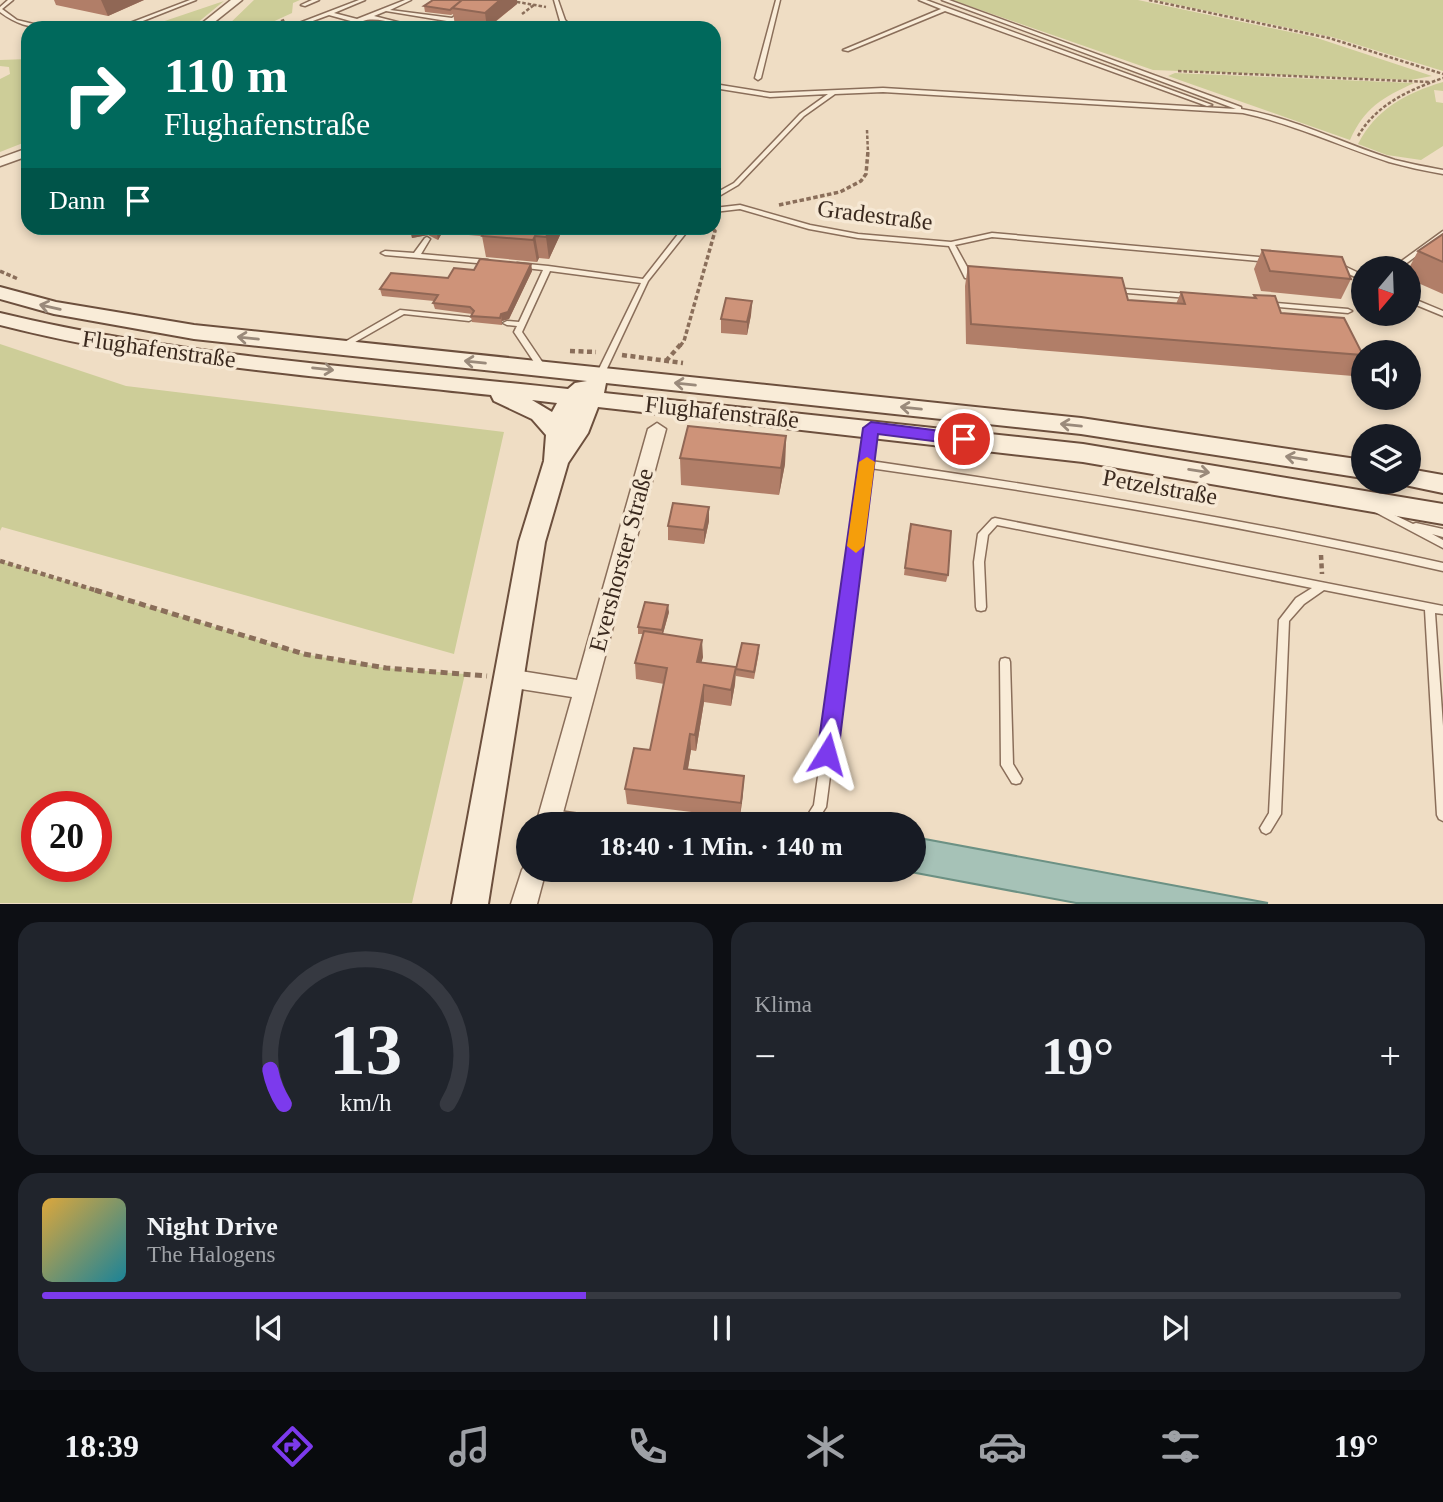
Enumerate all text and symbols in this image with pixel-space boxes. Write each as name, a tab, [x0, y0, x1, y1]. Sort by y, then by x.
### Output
text: 110 m	[164, 48, 288, 103]
icon: right	[49, 49, 140, 140]
text: Flughafenstraße	[164, 106, 370, 142]
icon: arrive	[119, 182, 157, 220]
text: Dann	[49, 186, 105, 215]
street label: Gradestraße	[816, 195, 934, 235]
north arrow	[1351, 256, 1421, 326]
map controls	[1351, 256, 1421, 494]
one-way arrow	[39, 300, 62, 313]
street label: Flughafenstraße	[81, 325, 237, 373]
one-way arrow	[238, 332, 260, 345]
button: sound	[1351, 340, 1421, 410]
one-way arrow	[464, 355, 486, 368]
one-way arrow	[311, 363, 333, 376]
one-way arrow	[674, 377, 696, 390]
street label: Flughafenstraße	[644, 391, 800, 433]
one-way arrow	[900, 401, 923, 414]
pin	[934, 409, 994, 469]
one-way arrow	[1060, 418, 1083, 431]
icon: arrive	[945, 420, 983, 458]
button: layers	[1351, 424, 1421, 494]
one-way arrow	[1285, 451, 1308, 464]
street label: Petzelstraße	[1101, 464, 1219, 510]
one-way arrow	[1187, 465, 1210, 478]
street label: Evershorster Straße	[584, 466, 658, 654]
position arrow	[790, 717, 864, 791]
speed limit sign: 20	[21, 791, 112, 882]
text: 18:40 · 1 Min. · 140 m	[599, 832, 843, 861]
text: Klima	[755, 992, 812, 1017]
text: 13	[329, 1010, 402, 1091]
text: 19°	[1041, 1028, 1114, 1085]
text: −	[755, 1035, 776, 1077]
text: +	[1380, 1035, 1401, 1077]
text: km/h	[340, 1089, 391, 1116]
text: Night Drive	[147, 1212, 278, 1241]
text: The Halogens	[147, 1242, 275, 1267]
icon: previous	[250, 1309, 288, 1347]
icon: pause	[703, 1309, 741, 1347]
icon: next	[1156, 1309, 1194, 1347]
icon: directions	[268, 1422, 317, 1471]
icon: music	[445, 1422, 494, 1471]
icon: phone	[623, 1422, 672, 1471]
icon: climate	[801, 1422, 850, 1471]
icon: car	[978, 1422, 1027, 1471]
icon: filters	[1156, 1422, 1205, 1471]
text: 18:39	[64, 1428, 139, 1464]
text: 19°	[1334, 1428, 1379, 1464]

